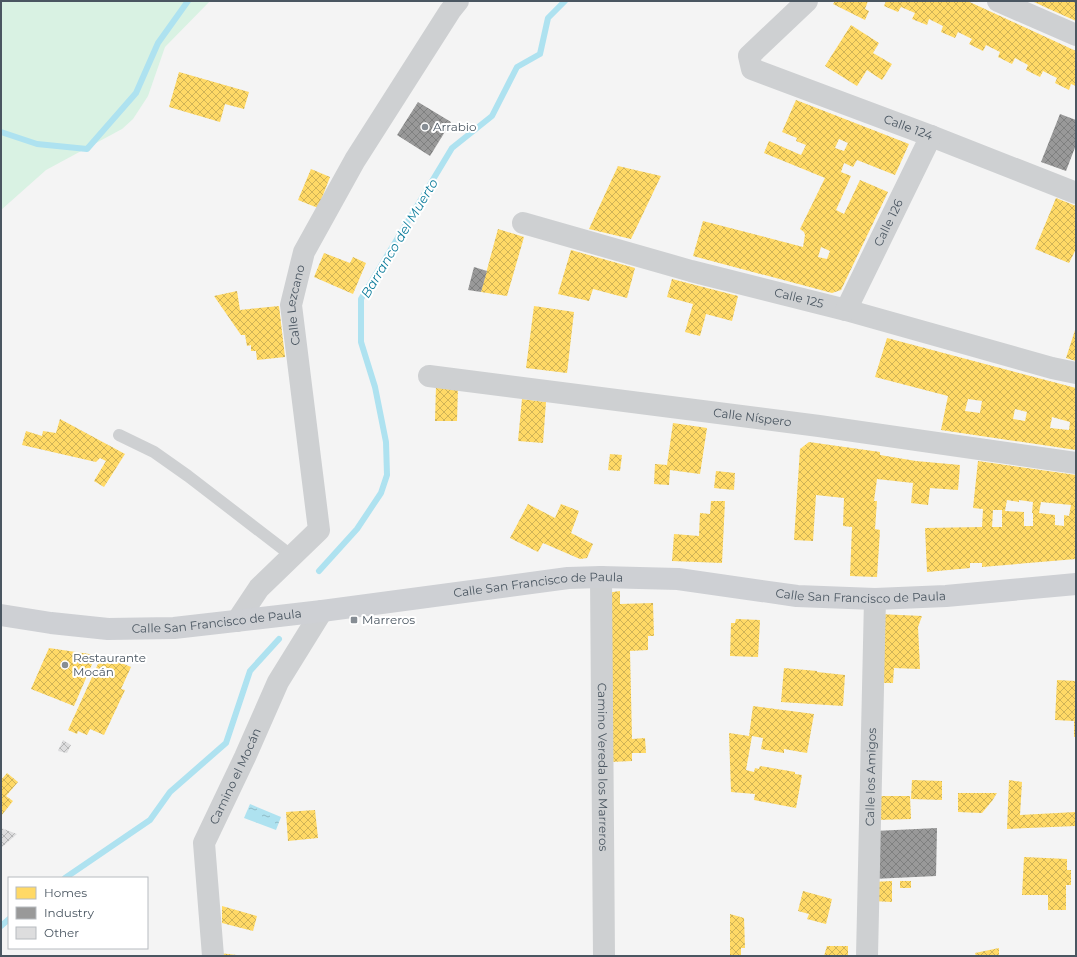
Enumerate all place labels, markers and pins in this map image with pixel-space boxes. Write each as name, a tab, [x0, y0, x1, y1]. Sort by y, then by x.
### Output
place label: Arrabio	[433, 119, 477, 134]
marker: Arrabio	[420, 122, 430, 132]
place label: Marreros	[362, 612, 415, 627]
marker: Marreros	[349, 615, 359, 625]
place label: Restaurante Mocán	[73, 650, 146, 679]
marker: Restaurante Mocán	[60, 660, 70, 670]

